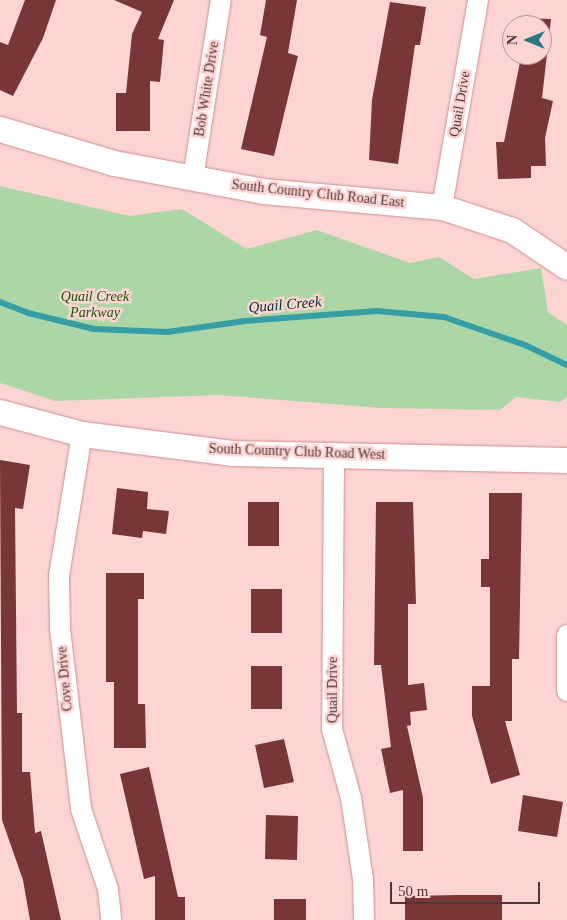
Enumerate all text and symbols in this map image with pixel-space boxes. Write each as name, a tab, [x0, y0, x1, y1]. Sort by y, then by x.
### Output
north arrow	[502, 15, 552, 65]
text: N	[505, 35, 520, 45]
street label: Bob White Drive	[191, 40, 223, 138]
street label: Quail Drive	[446, 70, 474, 138]
street label: South Country Club Road East	[231, 177, 405, 211]
park label: Quail Creek Parkway	[61, 289, 129, 322]
water label: Quail Creek	[248, 293, 322, 317]
street label: South Country Club Road West	[208, 441, 386, 463]
street label: Cove Drive	[54, 646, 76, 712]
street label: Quail Drive	[325, 657, 341, 723]
scale bar	[392, 872, 542, 904]
text: 50 m	[398, 883, 428, 899]

